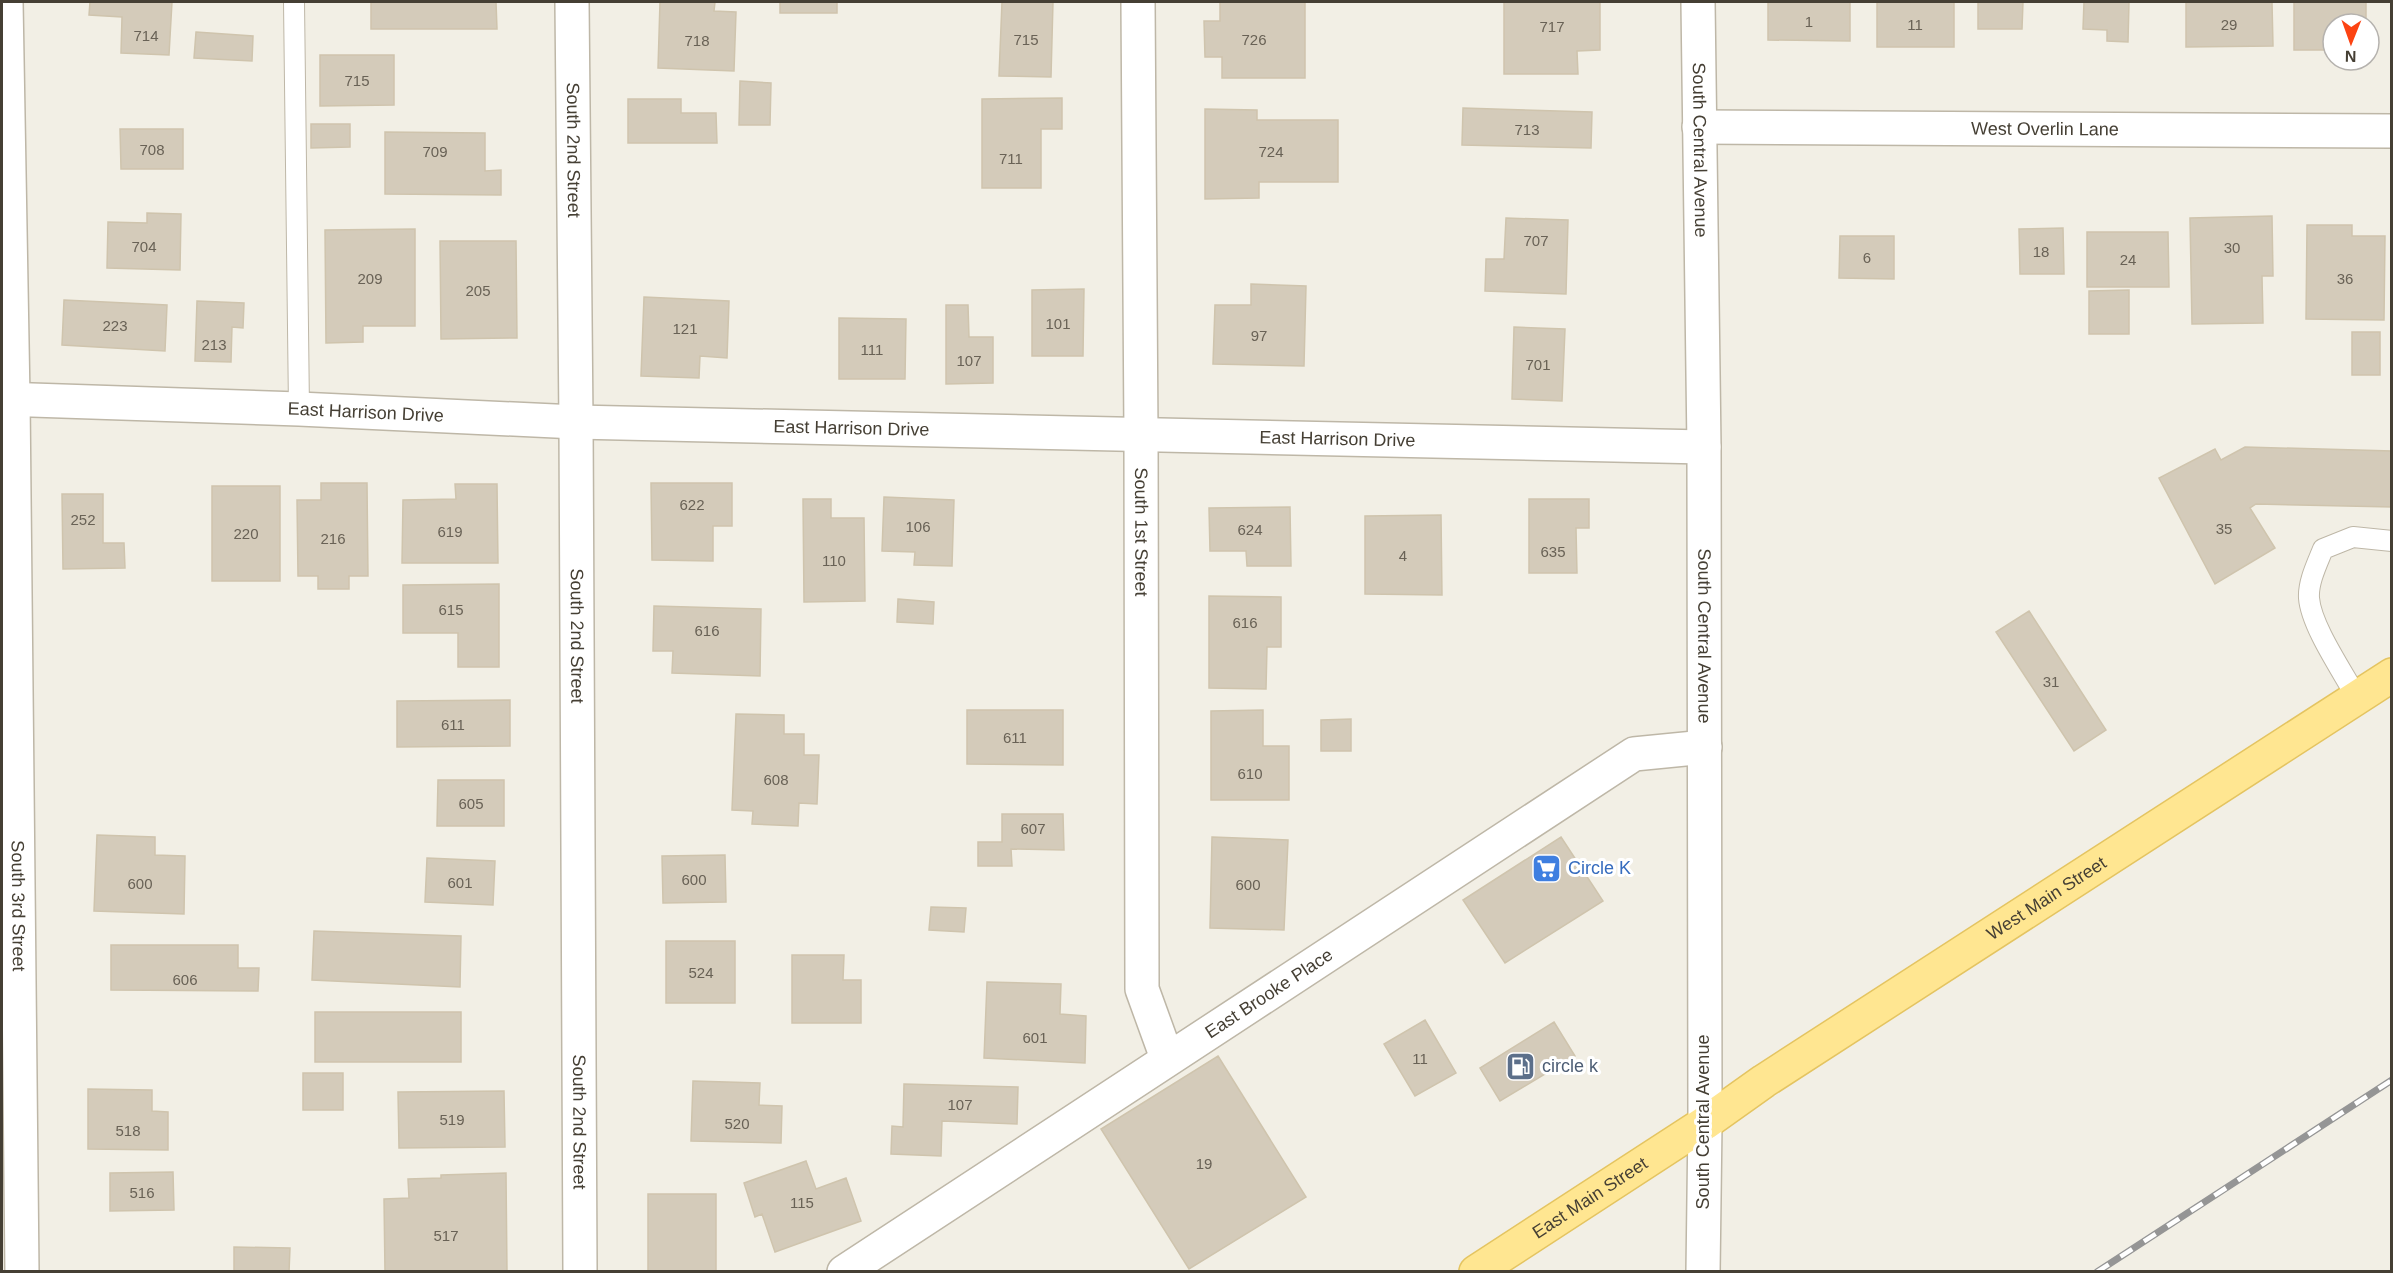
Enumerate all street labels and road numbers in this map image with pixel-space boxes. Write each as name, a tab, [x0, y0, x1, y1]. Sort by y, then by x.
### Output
street label: South Central Avenue	[1689, 62, 1711, 238]
street label: South 2nd Street	[563, 82, 584, 218]
street label: West Overlin Lane	[1971, 119, 2119, 139]
street label: East Harrison Drive	[287, 399, 444, 426]
street label: East Harrison Drive	[773, 416, 930, 440]
street label: East Harrison Drive	[1259, 427, 1416, 451]
street label: South 1st Street	[1131, 467, 1151, 597]
street label: South Central Avenue	[1694, 548, 1714, 723]
street label: South 2nd Street	[567, 568, 587, 704]
street label: South 3rd Street	[8, 840, 29, 972]
street label: West Main Street	[1983, 853, 2110, 944]
street label: East Brooke Place	[1201, 944, 1336, 1042]
street label: South Central Avenue	[1693, 1035, 1713, 1209]
street label: South 2nd Street	[569, 1054, 590, 1190]
street label: East Main Street	[1529, 1153, 1651, 1243]

